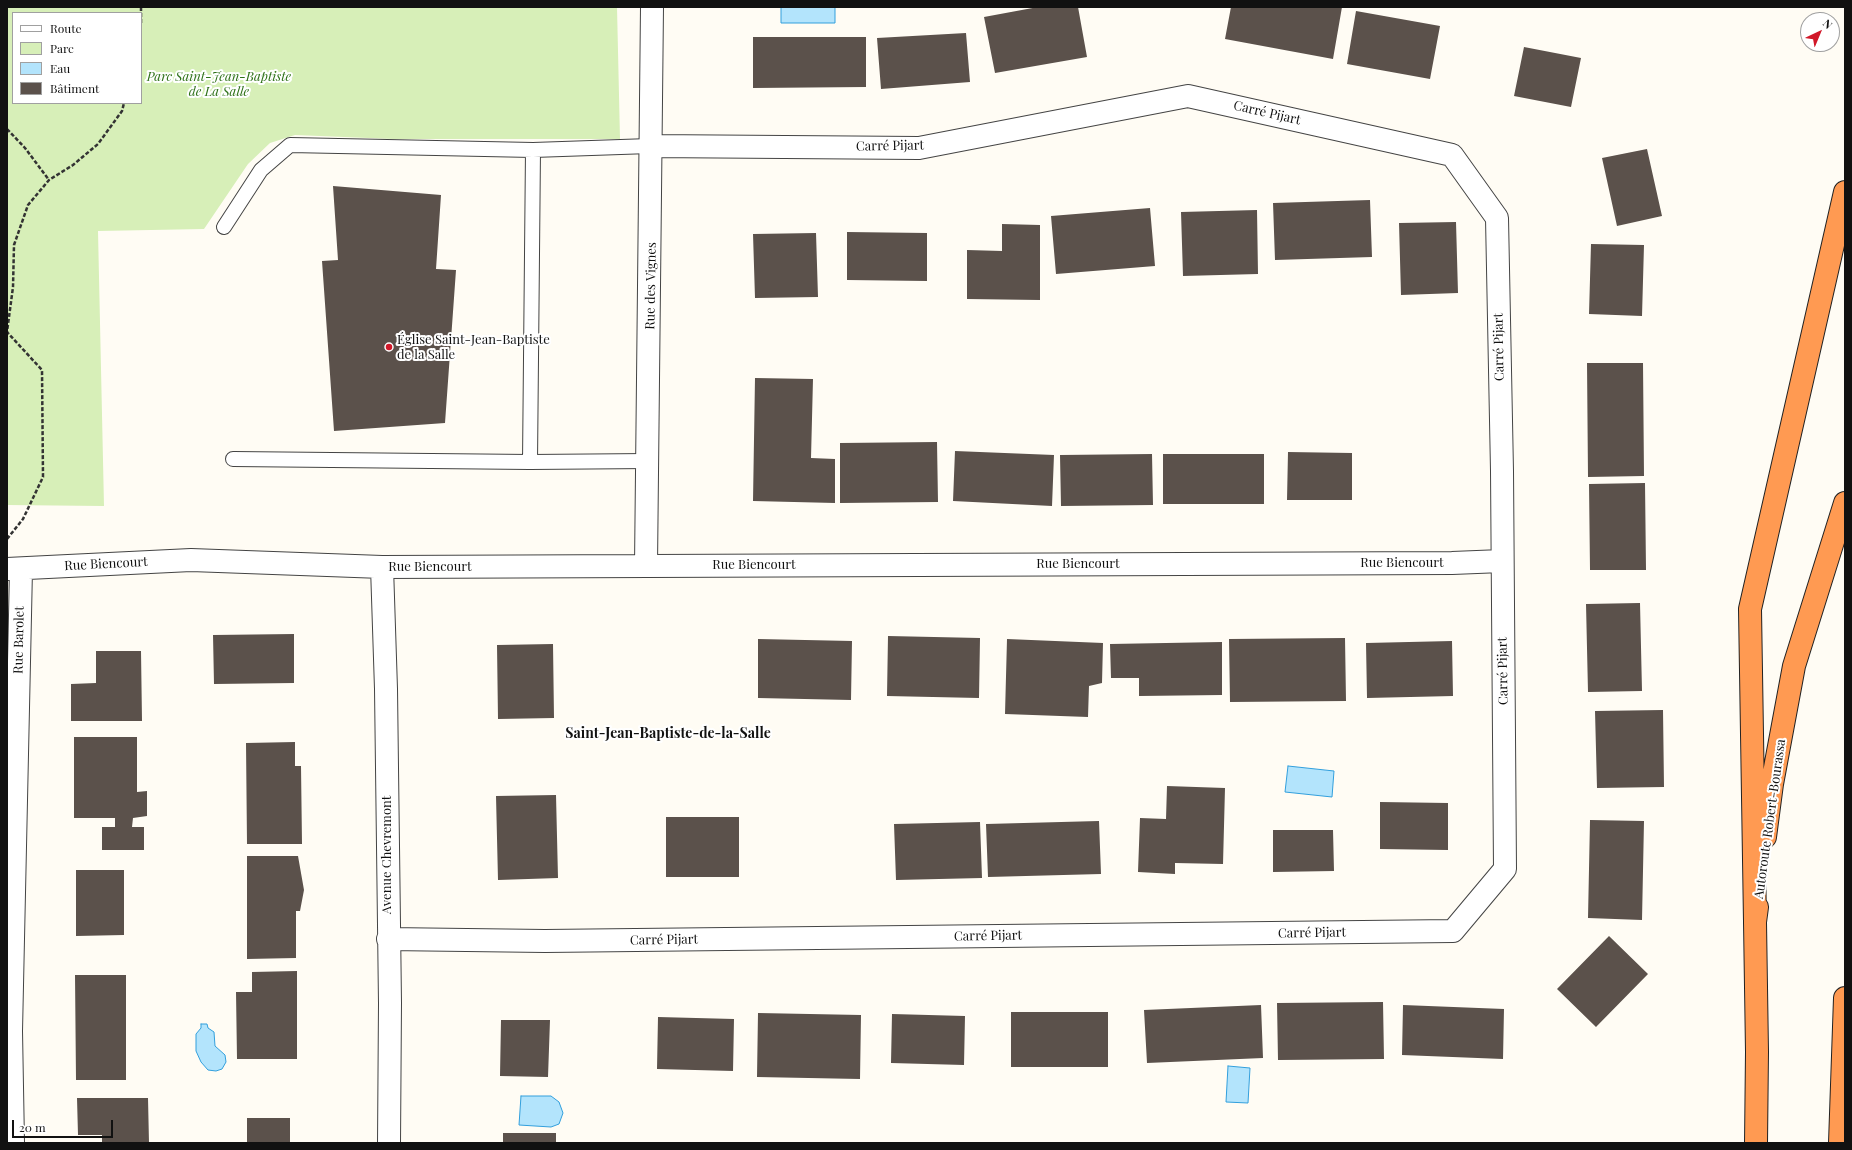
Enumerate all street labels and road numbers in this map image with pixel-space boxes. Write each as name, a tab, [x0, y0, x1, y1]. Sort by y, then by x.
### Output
street label: Carré Pijart	[1232, 98, 1302, 128]
street label: Carré Pijart	[856, 138, 924, 154]
street label: Rue des Vignes	[642, 242, 660, 330]
street label: Carré Pijart	[1491, 313, 1507, 381]
street label: Rue Biencourt	[64, 554, 148, 574]
street label: Rue Biencourt	[1360, 555, 1444, 571]
street label: Rue Biencourt	[1036, 556, 1120, 572]
street label: Rue Biencourt	[712, 557, 796, 573]
street label: Rue Biencourt	[388, 559, 472, 575]
street label: Rue Barolet	[11, 606, 27, 674]
street label: Carré Pijart	[1495, 637, 1511, 705]
street label: Autoroute Robert-Bourassa	[1751, 738, 1789, 900]
street label: Avenue Chevremont	[379, 796, 395, 914]
street label: Carré Pijart	[1278, 925, 1346, 941]
street label: Carré Pijart	[954, 928, 1022, 944]
street label: Carré Pijart	[630, 932, 698, 948]

